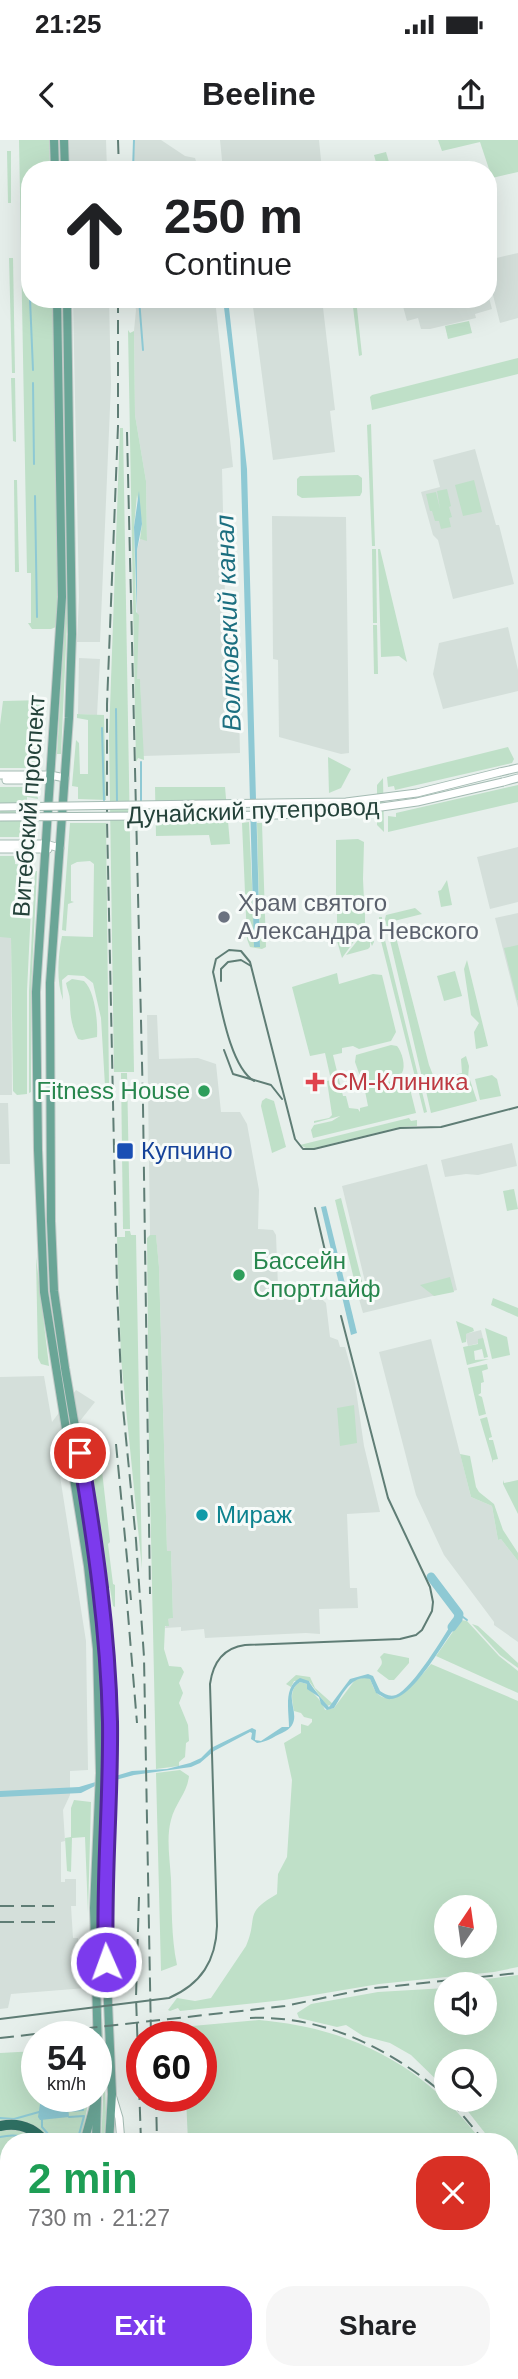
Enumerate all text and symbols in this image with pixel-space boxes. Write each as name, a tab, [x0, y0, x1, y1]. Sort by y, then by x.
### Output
text: 21:25	[35, 9, 102, 39]
icon: back	[28, 76, 66, 114]
text: Beeline	[202, 76, 316, 112]
icon: share	[452, 76, 490, 114]
icon: ahead	[49, 189, 140, 280]
text: 250 m	[164, 189, 303, 243]
text: Continue	[164, 246, 292, 282]
water label: Волковский канал	[209, 514, 247, 732]
street label: Витебский проспект	[7, 694, 50, 918]
street label: Дунайский путепровод	[126, 793, 380, 828]
place label: Храм святого Александра Невского	[238, 889, 479, 944]
marker: Храм святого Александра Невского	[216, 909, 232, 925]
place label: СМ-Клиника	[331, 1068, 469, 1095]
marker: СМ-Клиника	[305, 1072, 325, 1092]
place label: Fitness House	[37, 1077, 190, 1104]
marker: Fitness House	[196, 1083, 212, 1099]
place label: Купчино	[141, 1137, 233, 1164]
marker: Купчино	[115, 1141, 135, 1161]
place label: Бассейн Спортлайф	[253, 1247, 380, 1302]
marker: Бассейн Спортлайф	[231, 1267, 247, 1283]
pin	[50, 1423, 110, 1483]
icon: arrive	[61, 1434, 99, 1472]
place label: Мираж	[216, 1501, 292, 1528]
marker: Мираж	[194, 1507, 210, 1523]
north arrow	[434, 1895, 497, 1958]
map controls	[434, 1895, 497, 2112]
position arrow	[69, 1925, 143, 1999]
button: sound	[434, 1972, 497, 2035]
speed limit sign: 60	[126, 2021, 217, 2112]
text: 54	[47, 2038, 86, 2077]
button: search	[434, 2049, 497, 2112]
text: km/h	[47, 2074, 86, 2094]
text: 2 min	[28, 2155, 138, 2202]
button: close	[416, 2156, 490, 2230]
text: 730 m · 21:27	[28, 2205, 170, 2231]
button: Exit	[28, 2286, 252, 2366]
button: Share	[266, 2286, 490, 2366]

